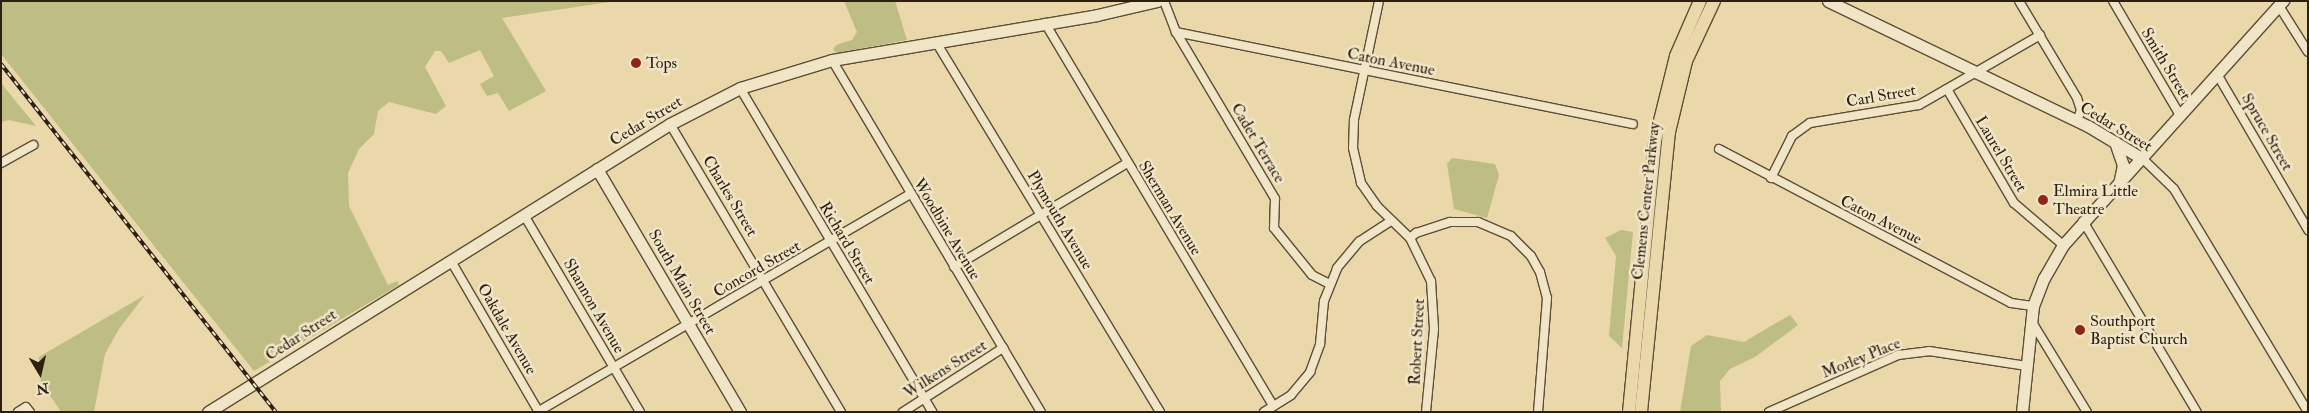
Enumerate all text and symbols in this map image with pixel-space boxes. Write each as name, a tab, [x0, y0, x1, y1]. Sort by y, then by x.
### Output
street label: Smith Street	[2137, 24, 2195, 104]
street label: Caton Avenue	[1345, 44, 1437, 80]
place label: Tops	[646, 53, 677, 73]
marker: Tops	[630, 57, 642, 69]
street label: Carl Street	[1845, 80, 1917, 112]
street label: Spruce Street	[2237, 90, 2297, 174]
street label: Cedar Street	[606, 92, 686, 150]
street label: Cedar Street	[2076, 98, 2156, 156]
street label: Cadet Terrace	[1227, 100, 1289, 186]
street label: Laurel Street	[1971, 113, 2031, 195]
street label: Clemens Center Parkway	[1628, 121, 1664, 281]
street label: Charles Street	[698, 152, 762, 240]
street label: Sherman Avenue	[1134, 157, 1206, 259]
street label: Plymouth Avenue	[1023, 167, 1097, 273]
street label: Woodbine Avenue	[909, 175, 985, 283]
place label: Elmira Little Theatre	[2053, 181, 2138, 219]
street label: Caton Avenue	[1837, 191, 1925, 249]
marker: Elmira Little Theatre	[2037, 194, 2049, 206]
street label: Richard Street	[815, 198, 879, 288]
street label: South Main Street	[644, 226, 720, 338]
street label: Concord Street	[710, 236, 804, 302]
street label: Shannon Avenue	[559, 255, 629, 357]
street label: Oakdale Avenue	[473, 280, 541, 378]
street label: Robert Street	[1405, 298, 1429, 386]
street label: Cedar Street	[262, 305, 340, 365]
place label: Southport Baptist Church	[2090, 311, 2188, 349]
marker: Southport Baptist Church	[2074, 324, 2086, 336]
street label: Morley Place	[1819, 334, 1903, 382]
street label: Wilkens Street	[900, 336, 990, 402]
north arrow	[15, 348, 65, 398]
text: N	[35, 379, 50, 398]

